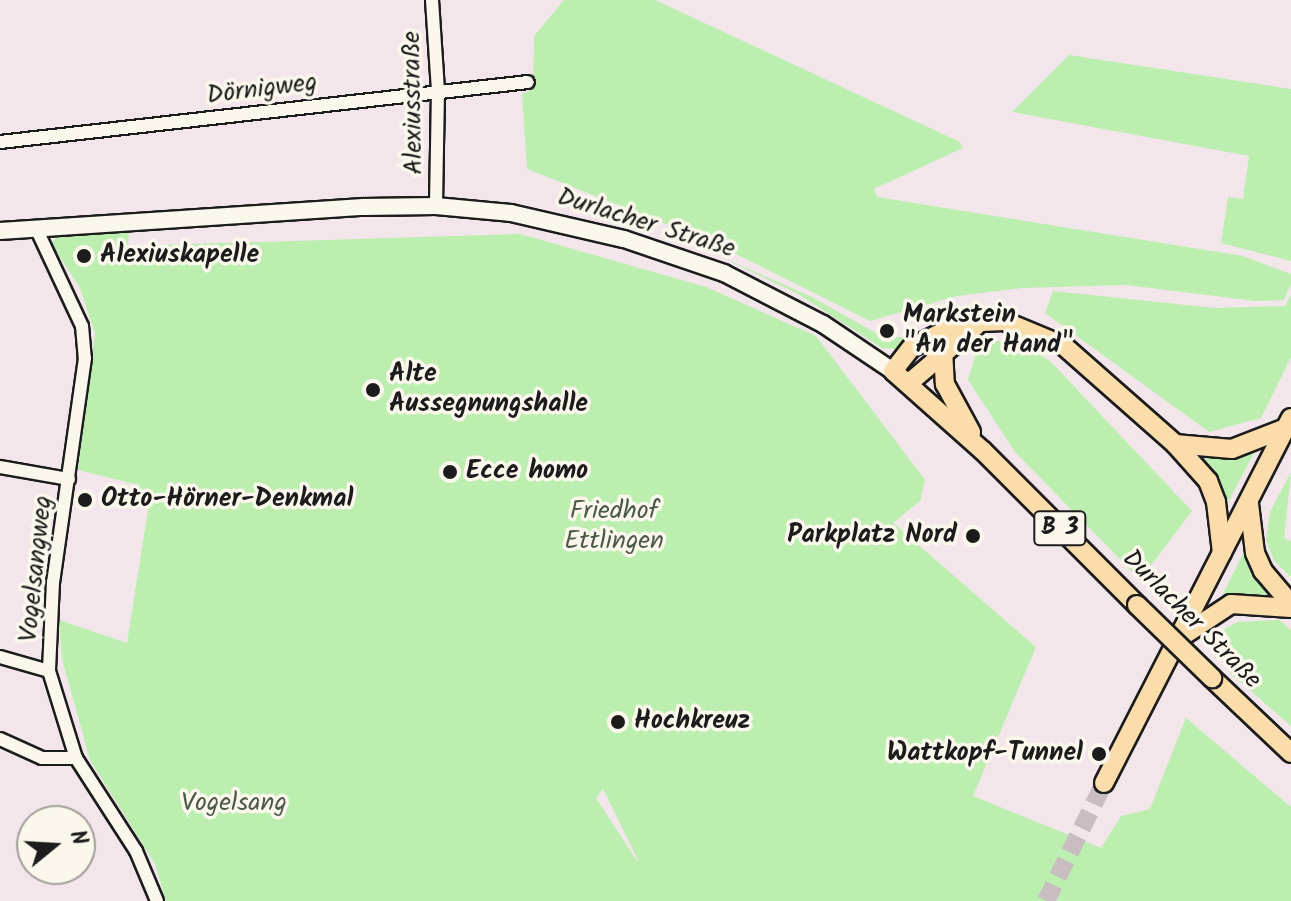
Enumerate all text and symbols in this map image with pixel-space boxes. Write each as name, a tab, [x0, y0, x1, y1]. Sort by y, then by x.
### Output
street label: Alexiusstraße	[397, 31, 431, 175]
street label: Dörnigweg	[205, 68, 319, 112]
street label: Durlacher Straße	[553, 182, 739, 266]
place label: Alexiuskapelle	[100, 240, 259, 272]
marker: Alexiuskapelle	[75, 247, 93, 265]
place label: Markstein "An der Hand"	[903, 300, 1074, 362]
marker: Markstein "An der Hand"	[878, 322, 896, 340]
place label: Alte Aussegnungshalle	[389, 359, 588, 420]
marker: Alte Aussegnungshalle	[364, 381, 382, 399]
place label: Ecce homo	[466, 456, 588, 488]
marker: Ecce homo	[441, 463, 459, 481]
place label: Otto-Hörner-Denkmal	[101, 484, 353, 516]
marker: Otto-Hörner-Denkmal	[76, 491, 94, 509]
street label: Vogelsangweg	[14, 494, 60, 644]
park label: Friedhof Ettlingen	[564, 496, 664, 558]
road number: B 3	[1032, 508, 1088, 548]
place label: Parkplatz Nord	[787, 520, 957, 552]
marker: Parkplatz Nord	[964, 527, 982, 545]
street label: Durlacher Straße	[1115, 544, 1267, 696]
place label: Hochkreuz	[634, 706, 750, 738]
marker: Hochkreuz	[609, 713, 627, 731]
place label: Wattkopf-Tunnel	[887, 738, 1083, 770]
marker: Wattkopf-Tunnel	[1090, 745, 1108, 763]
park label: Vogelsang	[181, 788, 287, 820]
north arrow	[16, 805, 96, 885]
text: N	[59, 826, 96, 850]

